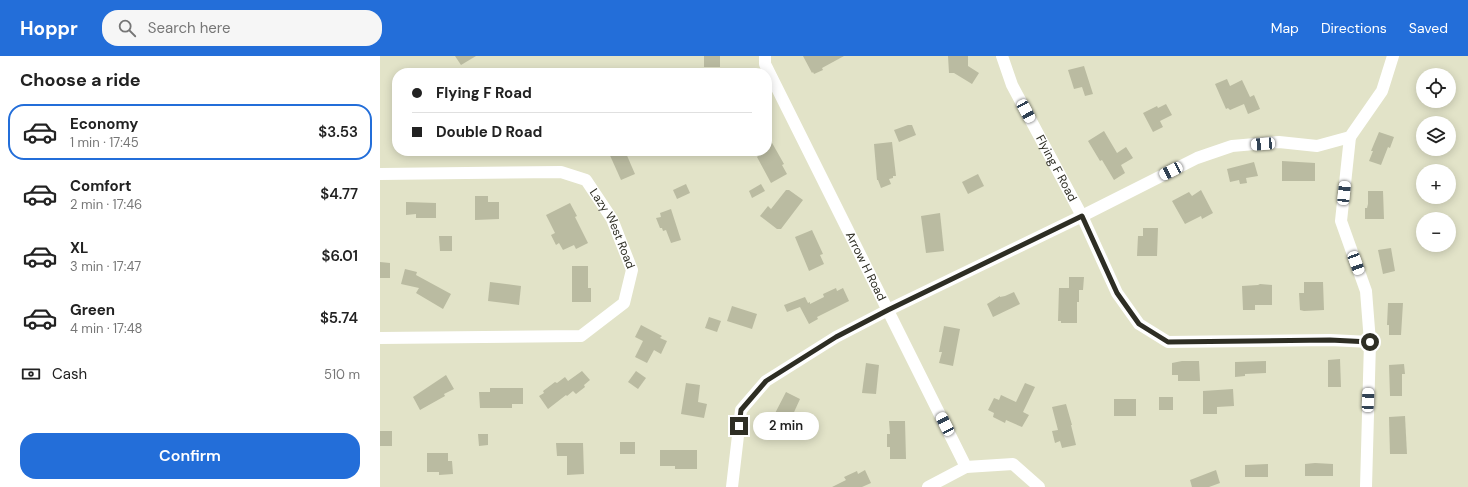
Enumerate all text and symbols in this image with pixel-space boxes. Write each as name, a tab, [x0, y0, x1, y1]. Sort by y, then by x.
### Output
search box	[102, 10, 382, 46]
text: Hoppr	[20, 16, 78, 41]
icon: search	[116, 17, 138, 39]
text: Search here	[148, 18, 231, 38]
text: Map	[1271, 19, 1299, 37]
text: Directions	[1321, 19, 1387, 37]
text: Saved	[1409, 19, 1448, 37]
text: Choose a ride	[20, 68, 141, 92]
map controls	[1416, 68, 1456, 252]
button: locate	[1416, 68, 1456, 108]
text: Flying F Road	[436, 83, 532, 103]
car	[1015, 98, 1037, 124]
icon: car	[22, 114, 58, 150]
text: Economy	[70, 114, 138, 134]
button: layers	[1416, 116, 1456, 156]
text: $3.53	[318, 122, 358, 142]
text: Double D Road	[436, 122, 542, 142]
street label: Flying F Road	[1032, 132, 1081, 204]
text: 1 min · 17:45	[70, 134, 139, 151]
car	[1251, 137, 1275, 151]
car	[1158, 160, 1184, 182]
button: +	[1416, 164, 1456, 204]
icon: car	[22, 176, 58, 212]
text: Comfort	[70, 176, 131, 196]
car	[1337, 180, 1351, 206]
text: $4.77	[320, 184, 358, 204]
street label: Lazy West Road	[586, 185, 639, 271]
text: 2 min · 17:46	[70, 196, 142, 213]
button: −	[1416, 212, 1456, 252]
street label: Arrow H Road	[842, 229, 890, 303]
icon: car	[22, 238, 58, 274]
text: XL	[70, 238, 88, 258]
text: $6.01	[321, 246, 358, 266]
car	[1346, 250, 1366, 276]
text: 3 min · 17:47	[70, 258, 141, 275]
icon: car	[22, 300, 58, 336]
text: Green	[70, 300, 115, 320]
text: $5.74	[320, 308, 358, 328]
text: 4 min · 17:48	[70, 320, 142, 337]
route start	[1361, 333, 1379, 351]
icon: cash	[20, 363, 42, 385]
text: Cash	[52, 364, 87, 384]
text: 510 m	[324, 366, 360, 383]
car	[1362, 388, 1374, 412]
car	[934, 411, 956, 437]
callout: 2 min	[753, 412, 819, 440]
route end	[730, 417, 748, 435]
text: 2 min	[769, 417, 803, 434]
button: Confirm	[20, 433, 360, 479]

